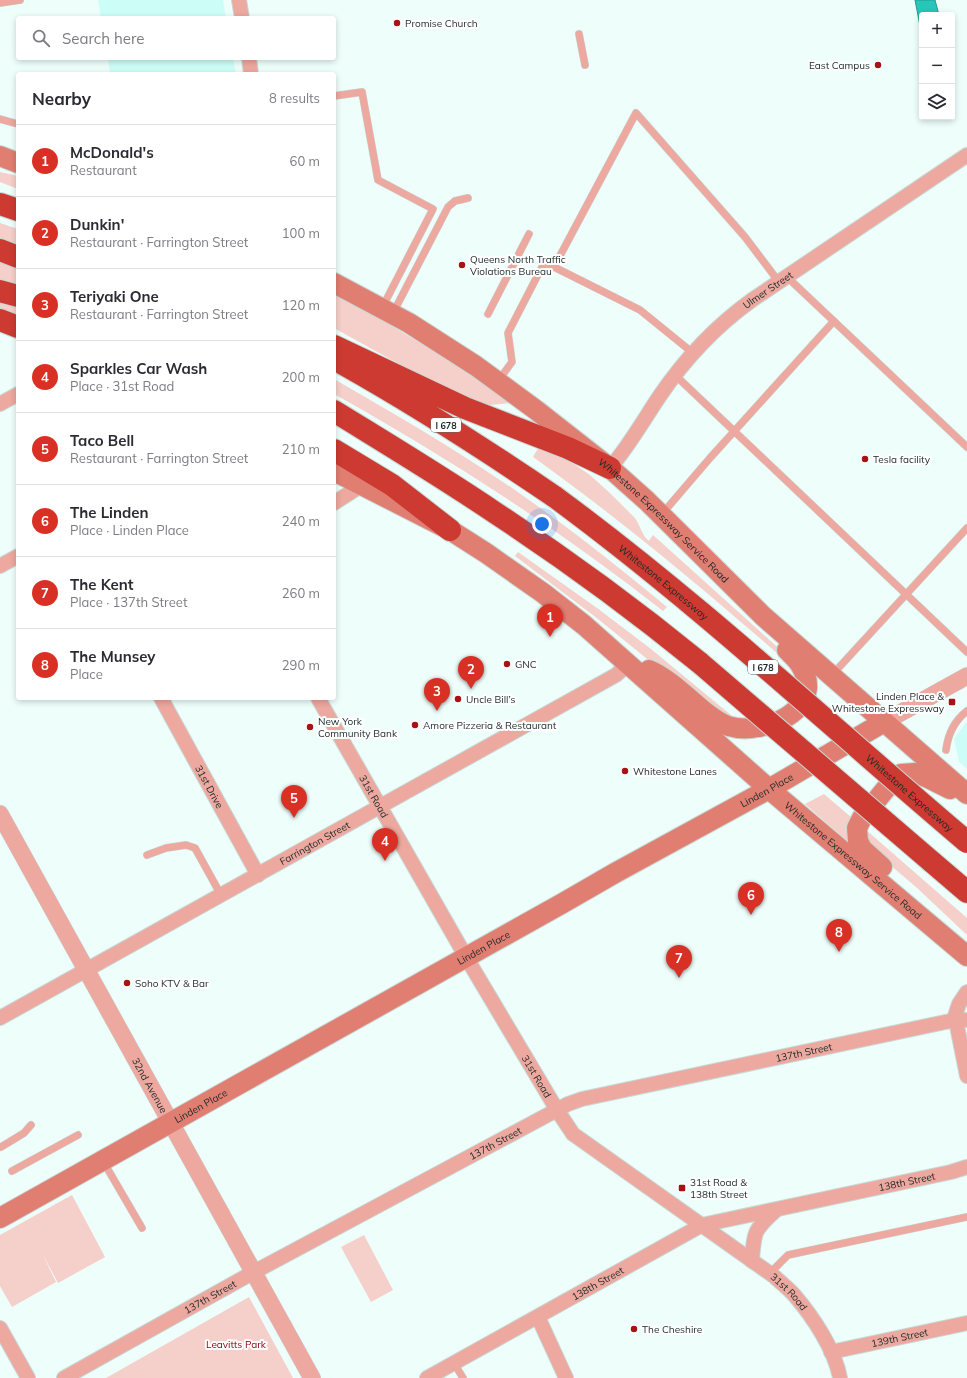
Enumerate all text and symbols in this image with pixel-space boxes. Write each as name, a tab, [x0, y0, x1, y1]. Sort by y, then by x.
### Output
map controls	[919, 12, 955, 120]
button: +	[919, 12, 955, 48]
search box	[16, 16, 336, 60]
place label: Promise Church	[405, 17, 478, 30]
marker: Promise Church	[392, 18, 402, 28]
icon: search	[30, 27, 52, 49]
text: Search here	[62, 29, 144, 48]
button: −	[919, 48, 955, 84]
place label: East Campus	[809, 59, 870, 72]
marker: East Campus	[873, 60, 883, 70]
button: layers	[919, 84, 955, 120]
text: Nearby	[32, 88, 91, 109]
text: 8 results	[269, 90, 320, 106]
text: McDonald's	[70, 143, 154, 162]
text: 1	[41, 153, 49, 169]
text: 60 m	[290, 153, 320, 169]
text: Restaurant	[70, 162, 137, 178]
text: Dunkin'	[70, 215, 124, 234]
text: 2	[41, 225, 49, 241]
text: 100 m	[282, 225, 320, 241]
text: Restaurant · Farrington Street	[70, 234, 248, 250]
place label: Queens North Traffic Violations Bureau	[470, 253, 566, 278]
marker: Queens North Traffic Violations Bureau	[457, 260, 467, 270]
street label: Ulmer Street	[740, 268, 796, 311]
text: Teriyaki One	[70, 287, 159, 306]
text: 3	[41, 297, 49, 313]
text: 120 m	[282, 297, 320, 313]
text: Restaurant · Farrington Street	[70, 306, 248, 322]
text: Sparkles Car Wash	[70, 359, 207, 378]
text: 4	[41, 369, 49, 385]
text: 200 m	[282, 369, 320, 385]
text: Place · 31st Road	[70, 378, 174, 394]
road number: I 678	[431, 418, 461, 432]
text: Taco Bell	[70, 431, 134, 450]
text: 5	[41, 441, 49, 457]
text: 210 m	[282, 441, 320, 457]
text: Restaurant · Farrington Street	[70, 450, 248, 466]
place label: Tesla facility	[873, 453, 931, 466]
marker: Tesla facility	[860, 454, 870, 464]
street label: Whitestone Expressway Service Road	[596, 456, 730, 586]
text: The Linden	[70, 503, 149, 522]
text: 6	[41, 513, 49, 529]
text: 240 m	[282, 513, 320, 529]
your location	[532, 514, 552, 534]
text: Place · Linden Place	[70, 522, 189, 538]
street label: Whitestone Expressway	[617, 542, 711, 624]
text: The Kent	[70, 575, 133, 594]
text: 7	[41, 585, 49, 601]
text: 260 m	[282, 585, 320, 601]
text: Place · 137th Street	[70, 594, 187, 610]
pin: 1	[537, 604, 563, 637]
text: The Munsey	[70, 647, 155, 666]
pin: 2	[458, 656, 484, 689]
text: 8	[41, 657, 49, 673]
text: 290 m	[282, 657, 320, 673]
place label: GNC	[515, 658, 537, 671]
marker: GNC	[502, 659, 512, 669]
road number: I 678	[748, 660, 778, 674]
text: Place	[70, 666, 103, 682]
pin: 3	[424, 678, 450, 711]
place label: Linden Place & Whitestone Expressway	[832, 690, 945, 715]
place label: Uncle Bill’s	[466, 693, 515, 706]
marker: Uncle Bill’s	[453, 694, 463, 704]
marker: Linden Place & Whitestone Expressway	[947, 697, 957, 707]
place label: New York Community Bank	[318, 715, 398, 740]
place label: Amore Pizzeria & Restaurant	[423, 719, 557, 732]
marker: Amore Pizzeria & Restaurant	[410, 720, 420, 730]
marker: New York Community Bank	[305, 722, 315, 732]
street label: Whitestone Expressway	[863, 751, 957, 835]
street label: 31st Drive	[192, 763, 227, 810]
place label: Whitestone Lanes	[633, 765, 717, 778]
marker: Whitestone Lanes	[620, 766, 630, 776]
street label: Linden Place	[738, 770, 795, 810]
street label: 31st Road	[357, 772, 392, 820]
pin: 5	[281, 785, 307, 818]
street label: Whitestone Expressway Service Road	[782, 798, 925, 922]
street label: Farrington Street	[277, 818, 352, 868]
pin: 4	[372, 828, 398, 861]
pin: 6	[738, 882, 764, 915]
pin: 8	[826, 919, 852, 952]
street label: Linden Place	[455, 927, 512, 968]
pin: 7	[666, 945, 692, 978]
place label: Soho KTV & Bar	[135, 977, 209, 990]
marker: Soho KTV & Bar	[122, 978, 132, 988]
street label: 137th Street	[774, 1040, 834, 1064]
street label: 31st Road	[519, 1052, 555, 1100]
street label: 32nd Avenue	[130, 1055, 171, 1115]
street label: Linden Place	[172, 1086, 230, 1126]
street label: 137th Street	[467, 1123, 524, 1162]
street label: 138th Street	[877, 1169, 937, 1194]
place label: 31st Road & 138th Street	[690, 1176, 748, 1201]
marker: 31st Road & 138th Street	[677, 1183, 687, 1193]
street label: 138th Street	[569, 1263, 626, 1303]
street label: 31st Road	[768, 1270, 810, 1313]
street label: 137th Street	[181, 1277, 239, 1316]
place label: The Cheshire	[642, 1323, 702, 1336]
marker: The Cheshire	[629, 1324, 639, 1334]
street label: 139th Street	[870, 1325, 930, 1350]
park label: Leavitts Park	[206, 1338, 267, 1351]

